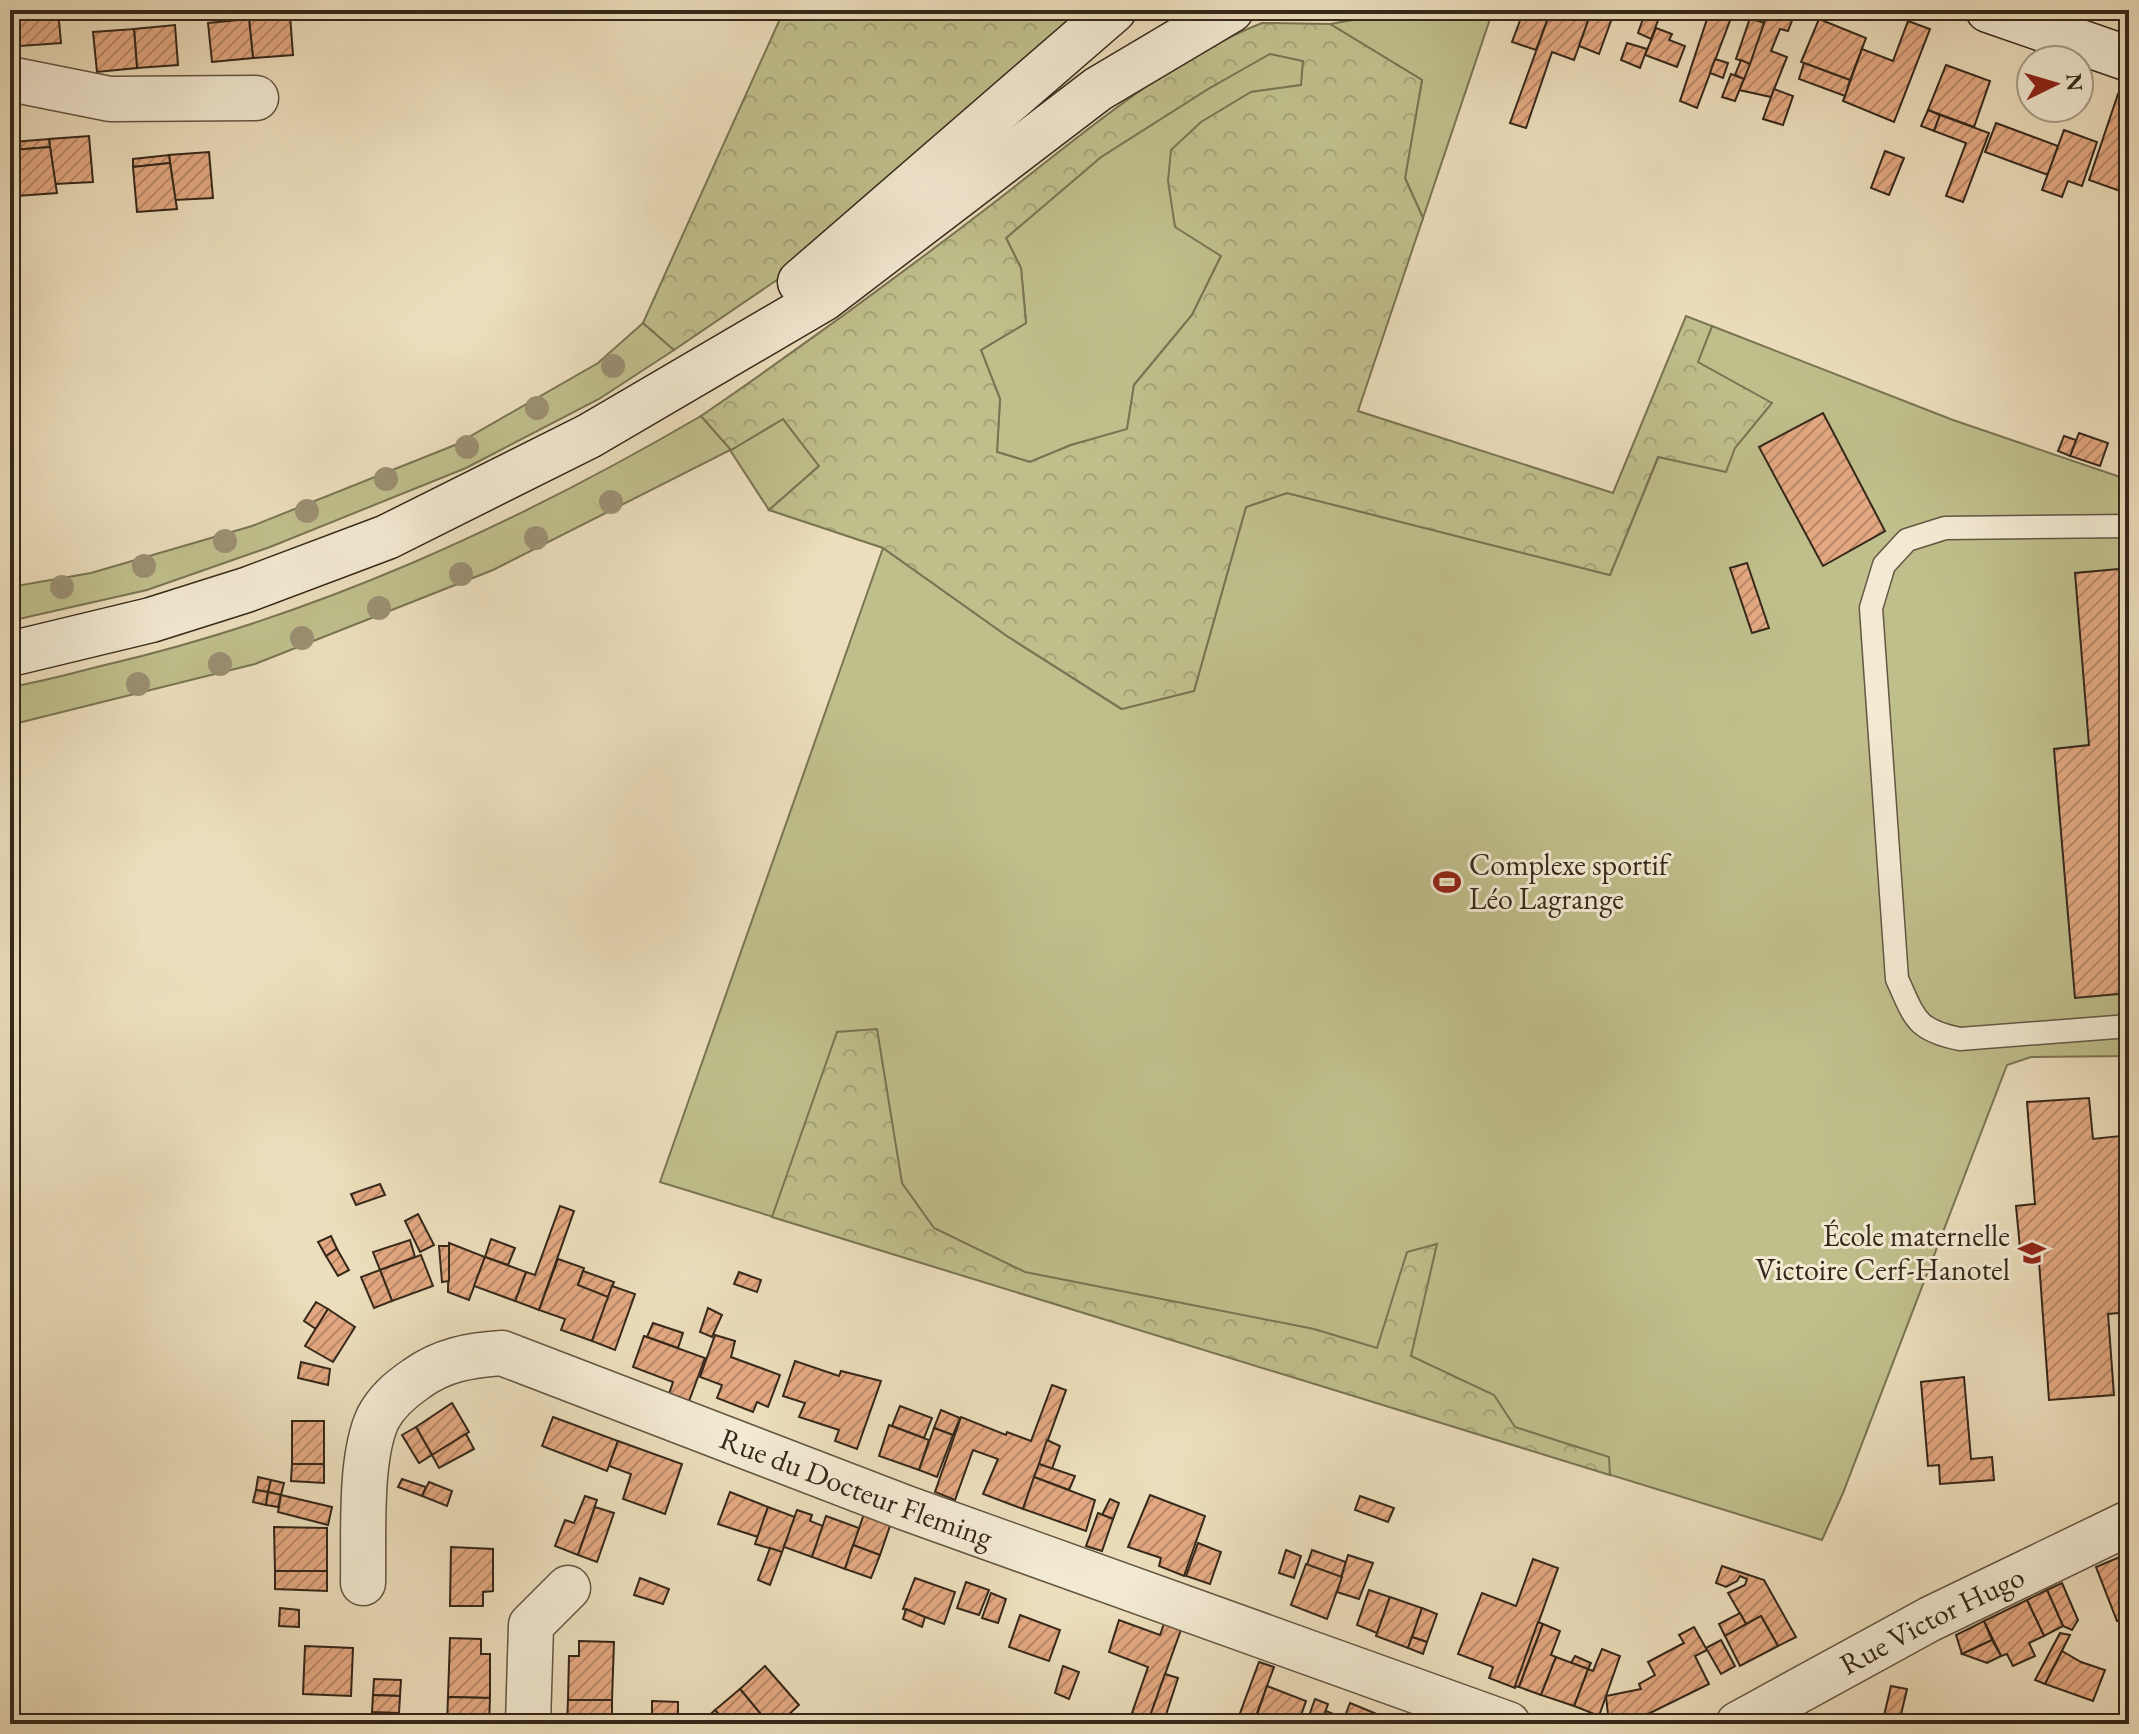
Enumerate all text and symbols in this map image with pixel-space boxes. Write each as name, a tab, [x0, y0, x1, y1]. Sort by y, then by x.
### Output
north arrow	[2015, 44, 2095, 124]
text: N	[2059, 72, 2090, 93]
place label: Complexe sportif Léo Lagrange	[1469, 845, 1672, 918]
sports icon: Complexe sportif Léo Lagrange	[1432, 867, 1462, 897]
place label: École maternelle Victoire Cerf-Hanotel	[1755, 1216, 2010, 1289]
school or university icon: École maternelle Victoire Cerf-Hanotel	[2017, 1238, 2047, 1268]
street label: Rue du Docteur Fleming	[714, 1418, 999, 1557]
street label: Rue Victor Hugo	[1833, 1557, 2030, 1684]

